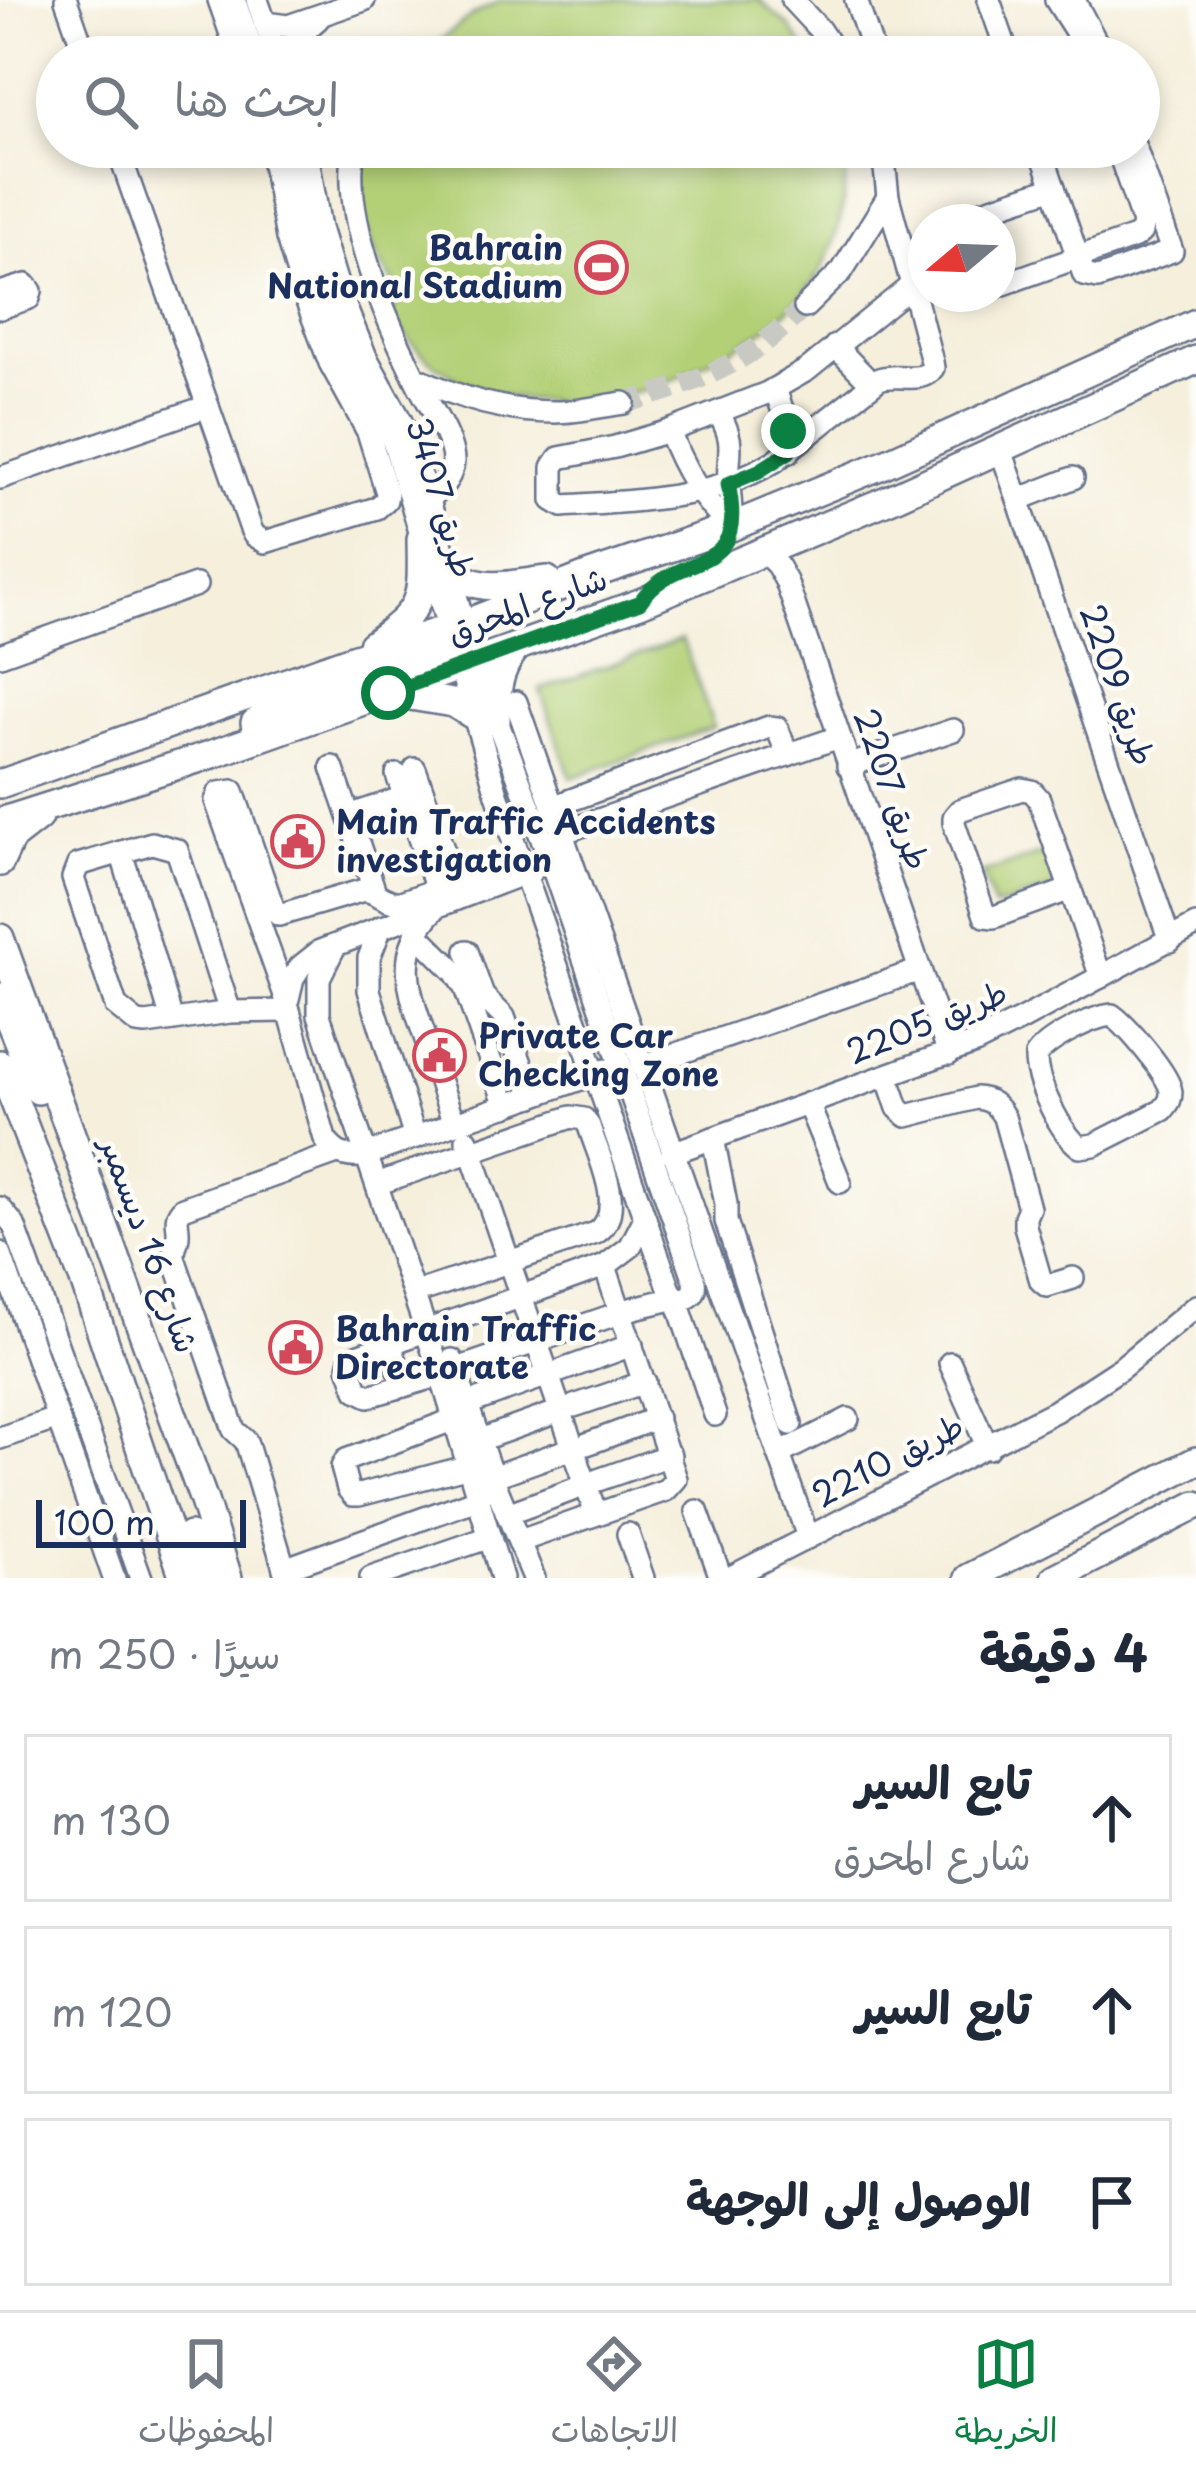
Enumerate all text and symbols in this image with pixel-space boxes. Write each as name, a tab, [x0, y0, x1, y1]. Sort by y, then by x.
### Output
search box	[36, 36, 1160, 168]
text: ابحث هنا	[174, 63, 339, 131]
icon: search	[78, 69, 144, 135]
north arrow	[908, 204, 1016, 312]
place label: Bahrain National Stadium	[267, 221, 563, 309]
sports icon: Bahrain National Stadium	[574, 239, 630, 295]
route end	[761, 404, 815, 458]
street label: طريق 3407	[395, 411, 491, 584]
street label: شارع المحرق	[439, 551, 614, 656]
street label: طريق 2209	[1069, 597, 1171, 772]
route start	[361, 666, 415, 720]
street label: طريق 2207	[843, 701, 945, 876]
place label: Main Traffic Accidents investigation	[336, 795, 716, 883]
public building icon: Main Traffic Accidents investigation	[269, 813, 325, 869]
street label: طريق 2205	[838, 965, 1014, 1075]
place label: Private Car Checking Zone	[478, 1009, 719, 1097]
public building icon: Private Car Checking Zone	[411, 1027, 467, 1083]
street label: شارع 16 ديسمبر	[88, 1127, 214, 1360]
place label: Bahrain Traffic Directorate	[335, 1302, 596, 1390]
public building icon: Bahrain Traffic Directorate	[268, 1320, 324, 1376]
street label: طريق 2210	[803, 1399, 972, 1518]
scale bar	[36, 1494, 246, 1547]
text: 100 m	[54, 1496, 155, 1546]
text: 4 دقيقة	[979, 1612, 1148, 1689]
text: سيرًا · 250 m	[48, 1623, 281, 1682]
text: تابع السير	[856, 1746, 1031, 1814]
icon: ahead	[1079, 1785, 1145, 1851]
text: 130 m	[51, 1789, 171, 1848]
text: شارع المحرق	[833, 1824, 1031, 1883]
text: تابع السير	[856, 1971, 1031, 2039]
icon: ahead	[1079, 1977, 1145, 2043]
text: 120 m	[51, 1981, 172, 2040]
text: الوصول إلى الوجهة	[686, 2163, 1031, 2231]
icon: arrive	[1079, 2169, 1145, 2235]
tab: المحفوظات	[138, 2331, 274, 2460]
tab: الاتجاهات	[551, 2331, 678, 2460]
tab: الخريطة	[955, 2331, 1058, 2460]

